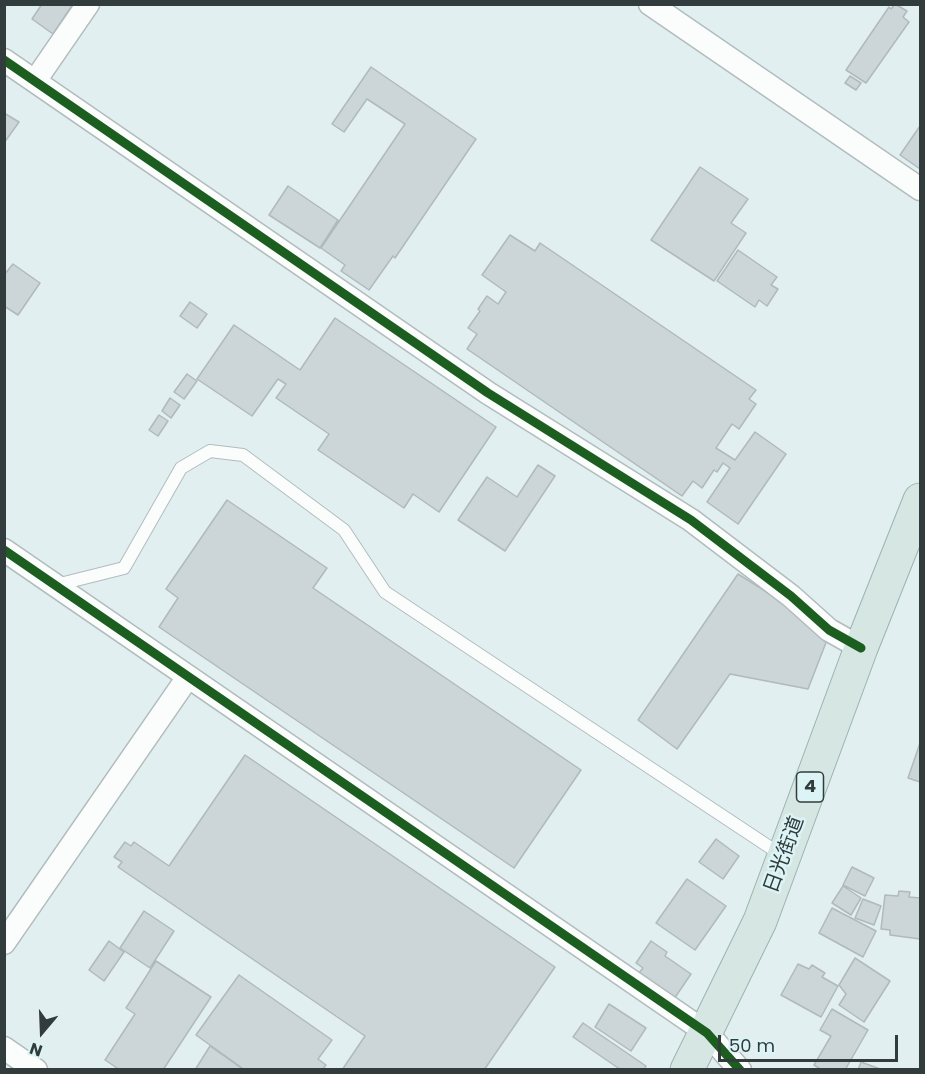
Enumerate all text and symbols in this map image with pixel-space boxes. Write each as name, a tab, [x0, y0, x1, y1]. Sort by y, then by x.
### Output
road number: 4	[796, 772, 824, 802]
street label: 日光街道	[760, 813, 810, 897]
north arrow	[12, 1002, 72, 1062]
scale bar	[721, 1023, 901, 1061]
text: 50 m	[729, 1033, 775, 1058]
text: N	[27, 1037, 45, 1062]

